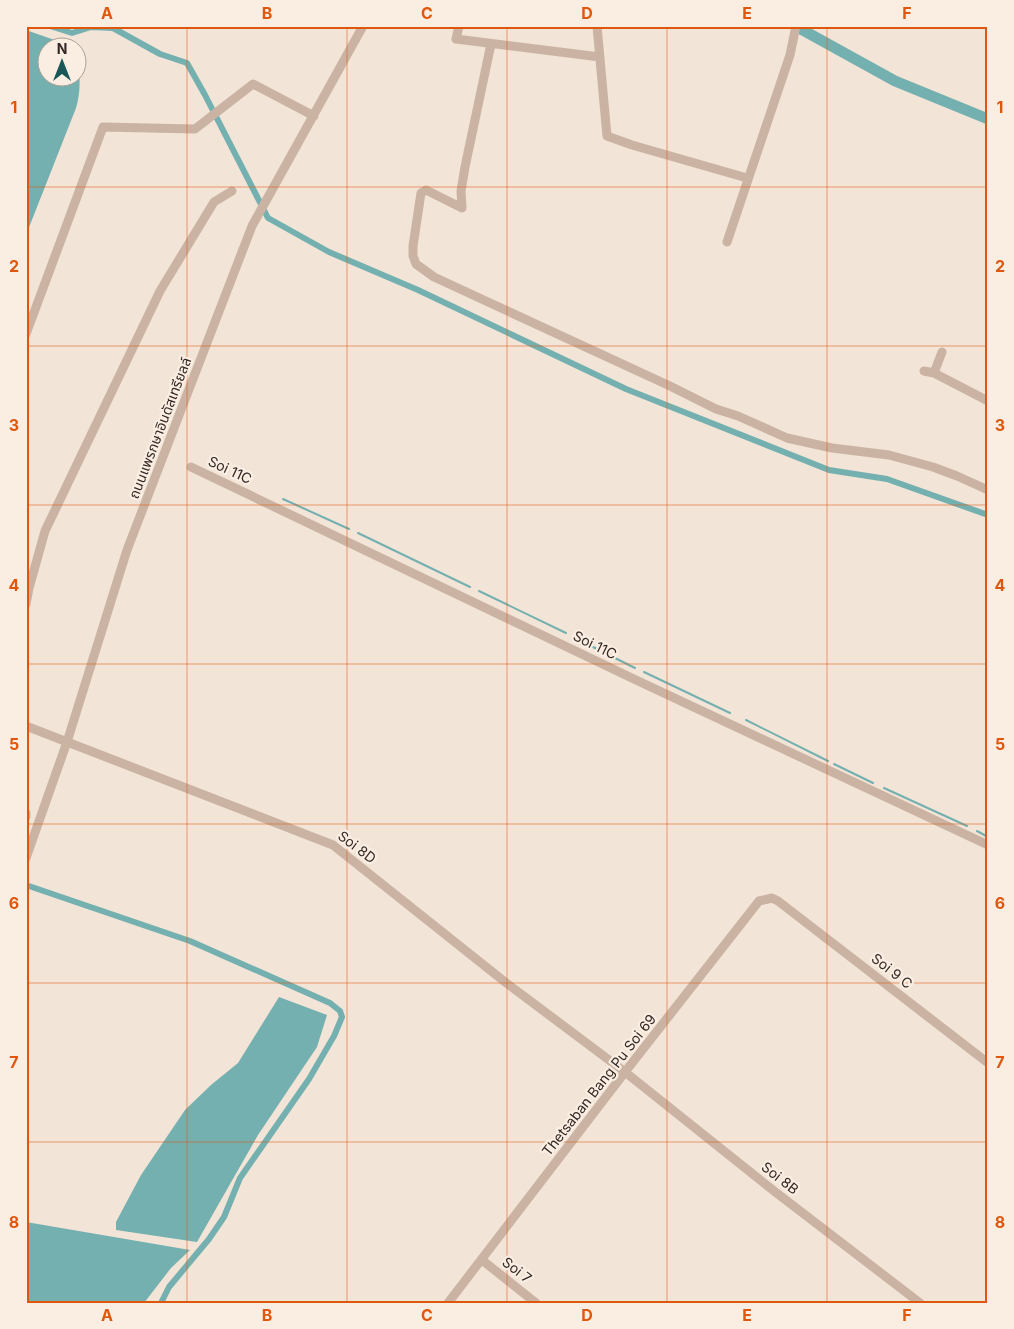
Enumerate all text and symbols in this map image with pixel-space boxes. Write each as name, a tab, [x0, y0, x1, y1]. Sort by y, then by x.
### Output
text: A	[101, 3, 113, 23]
text: B	[262, 3, 272, 23]
text: C	[421, 3, 433, 23]
text: D	[581, 3, 593, 23]
text: E	[742, 3, 752, 23]
text: F	[902, 3, 912, 23]
north arrow	[38, 38, 88, 88]
text: N	[57, 40, 67, 57]
text: 1	[11, 97, 17, 117]
text: 1	[997, 97, 1003, 117]
text: 2	[9, 256, 19, 276]
text: 2	[995, 256, 1005, 276]
street label: ถนนแพรกษาอินดัสเทรียลล์	[125, 355, 194, 501]
text: 3	[9, 415, 19, 435]
text: 3	[995, 415, 1005, 435]
street label: Soi 11C	[206, 452, 255, 487]
text: 4	[9, 575, 20, 595]
text: 4	[995, 575, 1006, 595]
street label: Soi 11C	[571, 627, 620, 662]
text: 5	[9, 734, 19, 754]
text: 5	[995, 734, 1005, 754]
street label: Soi 8D	[335, 827, 380, 866]
text: 6	[9, 893, 19, 913]
text: 6	[995, 893, 1005, 913]
street label: Soi 9 C	[868, 949, 916, 992]
street label: Thetsaban Bang Pu Soi 69	[538, 1011, 659, 1159]
text: 7	[9, 1052, 19, 1072]
text: 7	[995, 1052, 1005, 1072]
street label: Soi 8B	[758, 1158, 802, 1197]
text: 8	[9, 1212, 19, 1232]
text: 8	[995, 1212, 1005, 1232]
street label: Soi 7	[499, 1253, 535, 1286]
text: A	[101, 1305, 113, 1325]
text: B	[262, 1305, 272, 1325]
text: C	[421, 1305, 433, 1325]
text: D	[581, 1305, 593, 1325]
text: E	[742, 1305, 752, 1325]
text: F	[902, 1305, 912, 1325]

